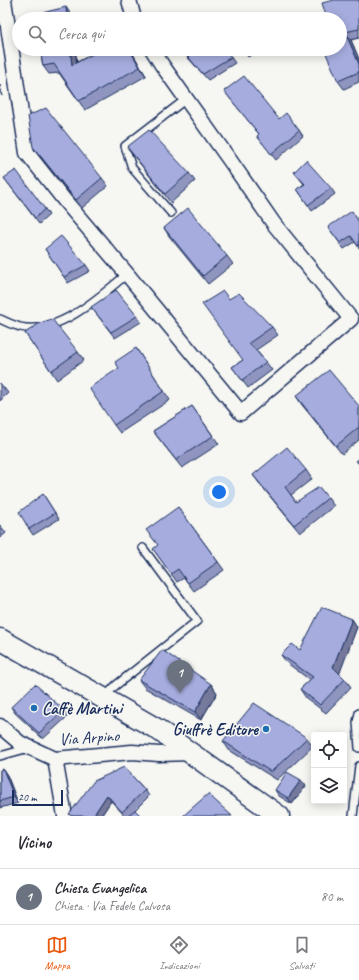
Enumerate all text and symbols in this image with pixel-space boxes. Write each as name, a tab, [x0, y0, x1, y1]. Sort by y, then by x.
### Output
search box	[12, 12, 347, 56]
icon: search	[26, 23, 48, 45]
text: Cerca qui	[58, 25, 104, 44]
your location	[209, 482, 229, 502]
pin: 1	[167, 660, 193, 693]
place label: Caffè Martini	[42, 698, 125, 719]
marker: Caffè Martini	[29, 703, 39, 713]
place label: Giuffrè Editore	[173, 719, 259, 740]
marker: Giuffrè Editore	[261, 724, 271, 734]
street label: Via Arpino	[58, 725, 121, 750]
map controls	[311, 732, 347, 804]
button: locate	[311, 732, 347, 768]
button: layers	[311, 768, 347, 804]
scale bar	[12, 788, 63, 807]
text: 20 m	[18, 790, 37, 804]
text: Vicino	[16, 832, 51, 853]
text: Chiesa Evangelica	[54, 879, 146, 898]
text: 1	[26, 889, 32, 905]
text: 80 m	[321, 889, 343, 905]
text: Chiesa · Via Fedele Calvosa	[54, 898, 170, 914]
tab: Mappa	[45, 934, 70, 972]
tab: Indicazioni	[159, 934, 200, 972]
tab: Salvati	[289, 934, 314, 972]

